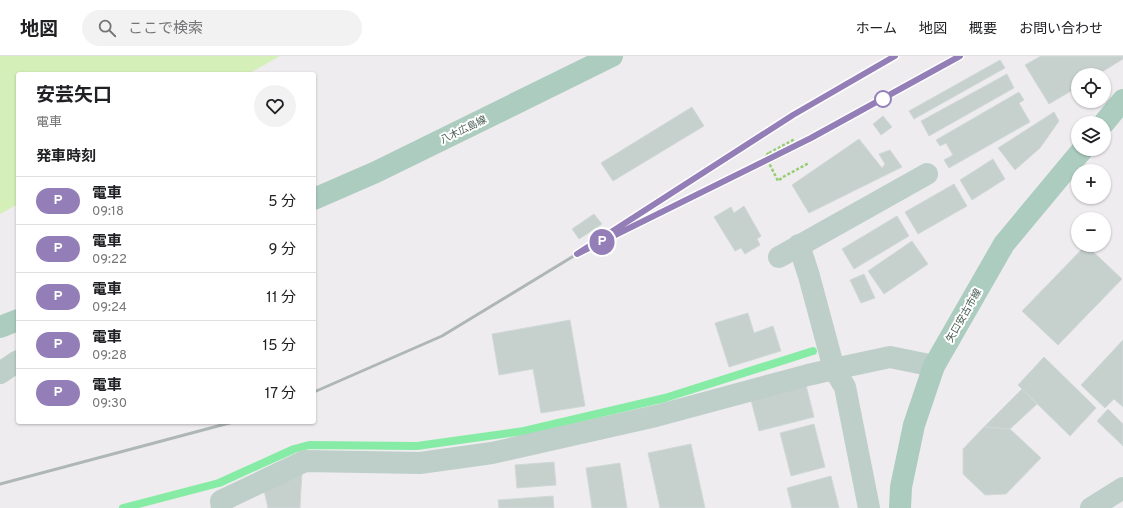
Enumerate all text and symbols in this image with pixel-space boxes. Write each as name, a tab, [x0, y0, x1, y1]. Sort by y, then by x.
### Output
search box	[82, 10, 362, 46]
icon: search	[96, 17, 118, 39]
text: 地図	[20, 18, 58, 42]
text: ここで検索	[128, 20, 203, 39]
text: ホーム	[855, 21, 897, 38]
text: 地図	[919, 21, 947, 38]
text: 概要	[969, 21, 997, 38]
text: お問い合わせ	[1019, 21, 1103, 38]
map controls	[1071, 68, 1111, 252]
button: locate	[1071, 68, 1111, 108]
text: 安芸矢口	[36, 84, 112, 108]
button: heart	[254, 85, 296, 127]
unlabelled marker	[874, 90, 892, 108]
street label: 八木広島線	[438, 114, 489, 147]
text: 電車	[36, 115, 62, 131]
button: layers	[1071, 116, 1111, 156]
text: 発車時刻	[36, 148, 96, 167]
button: +	[1071, 164, 1111, 204]
text: 電車	[92, 185, 122, 204]
text: P	[54, 192, 62, 209]
text: 5 分	[268, 193, 296, 212]
text: 09:18	[92, 204, 124, 220]
button: −	[1071, 212, 1111, 252]
line badge: P	[589, 229, 615, 255]
text: 電車	[92, 233, 122, 252]
text: P	[598, 233, 606, 250]
text: P	[54, 240, 62, 257]
text: 9 分	[269, 241, 296, 260]
text: 09:22	[92, 252, 127, 268]
text: 電車	[92, 281, 122, 300]
street label: 矢口安古市線	[944, 287, 985, 345]
text: P	[54, 288, 62, 305]
text: 11 分	[266, 289, 296, 308]
text: 09:24	[92, 300, 127, 316]
text: 電車	[92, 329, 122, 348]
text: P	[54, 336, 62, 353]
text: 15 分	[263, 337, 296, 356]
text: 09:28	[92, 348, 127, 364]
text: 電車	[92, 377, 122, 396]
text: P	[54, 384, 62, 401]
text: 17 分	[265, 385, 296, 404]
text: 09:30	[92, 396, 127, 412]

